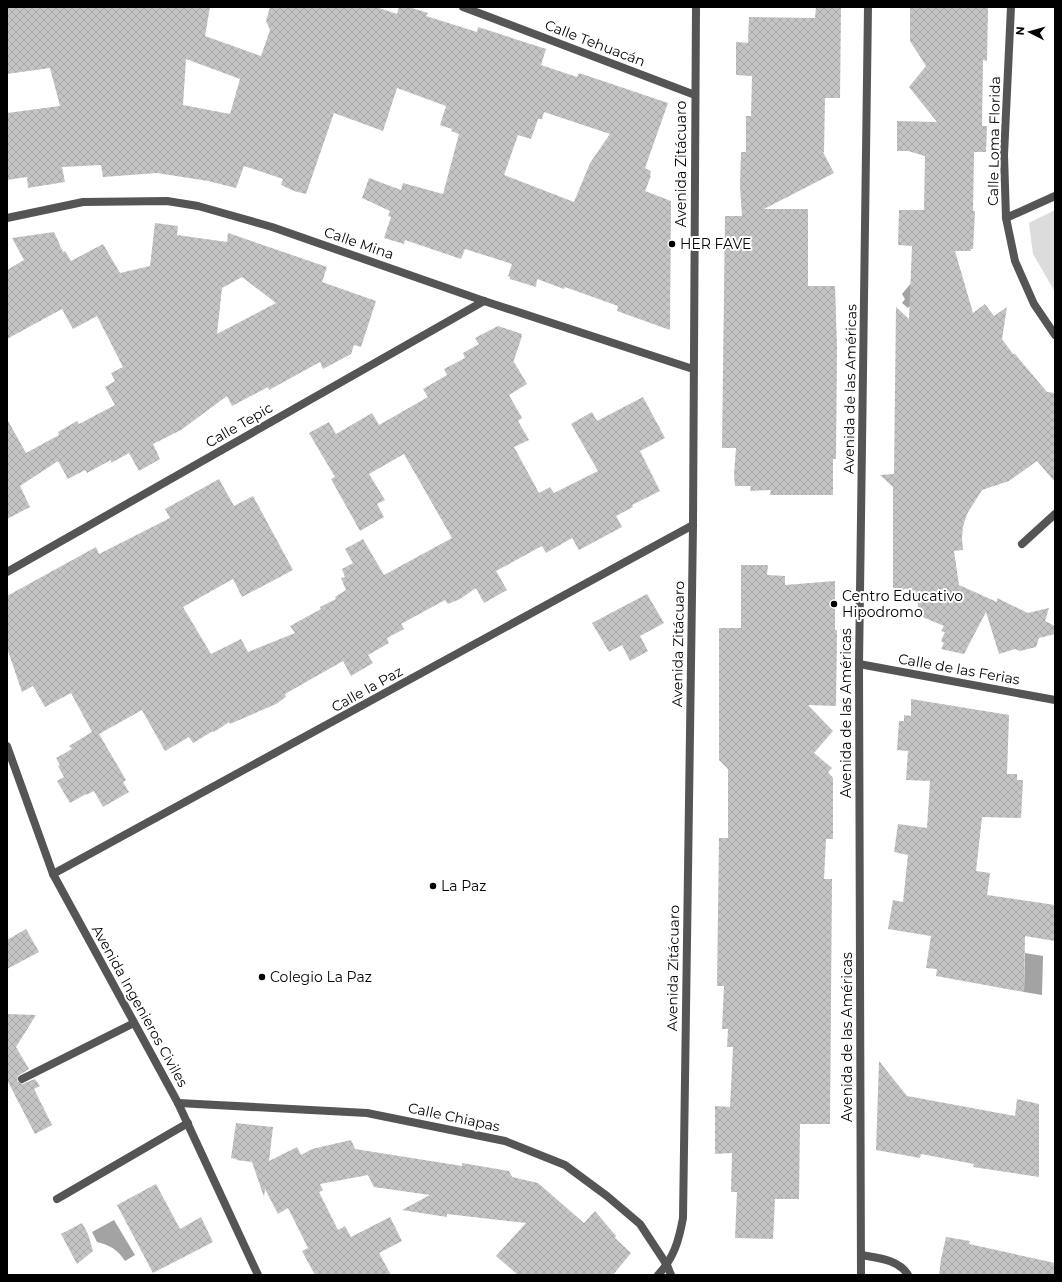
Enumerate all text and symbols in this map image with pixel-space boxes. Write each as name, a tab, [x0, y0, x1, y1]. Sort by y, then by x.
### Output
north arrow	[1010, 12, 1050, 52]
street label: Calle Tehuacán	[542, 16, 648, 70]
text: N	[1013, 26, 1027, 36]
street label: Calle Loma Florida	[984, 76, 1004, 206]
street label: Avenida Zitácuaro	[672, 101, 690, 227]
street label: Calle Mina	[322, 223, 396, 263]
place label: HER FAVE	[680, 235, 751, 253]
marker: HER FAVE	[667, 239, 677, 249]
street label: Avenida de las Américas	[840, 304, 860, 474]
street label: Calle Tepic	[202, 399, 276, 451]
street label: Avenida Zitácuaro	[668, 580, 688, 707]
place label: Centro Educativo Hipodromo	[842, 587, 963, 621]
marker: Centro Educativo Hipodromo	[829, 599, 839, 609]
street label: Avenida de las Américas	[837, 628, 855, 798]
street label: Calle de las Ferias	[897, 649, 1021, 689]
street label: Calle la Paz	[328, 662, 406, 716]
place label: La Paz	[441, 877, 486, 895]
marker: La Paz	[428, 881, 438, 891]
street label: Avenida Zitácuaro	[663, 904, 683, 1031]
street label: Avenida Ingenieros Civiles	[88, 922, 192, 1090]
street label: Avenida de las Américas	[838, 952, 856, 1122]
place label: Colegio La Paz	[270, 968, 372, 986]
marker: Colegio La Paz	[257, 972, 267, 982]
street label: Calle Chiapas	[406, 1098, 502, 1136]

